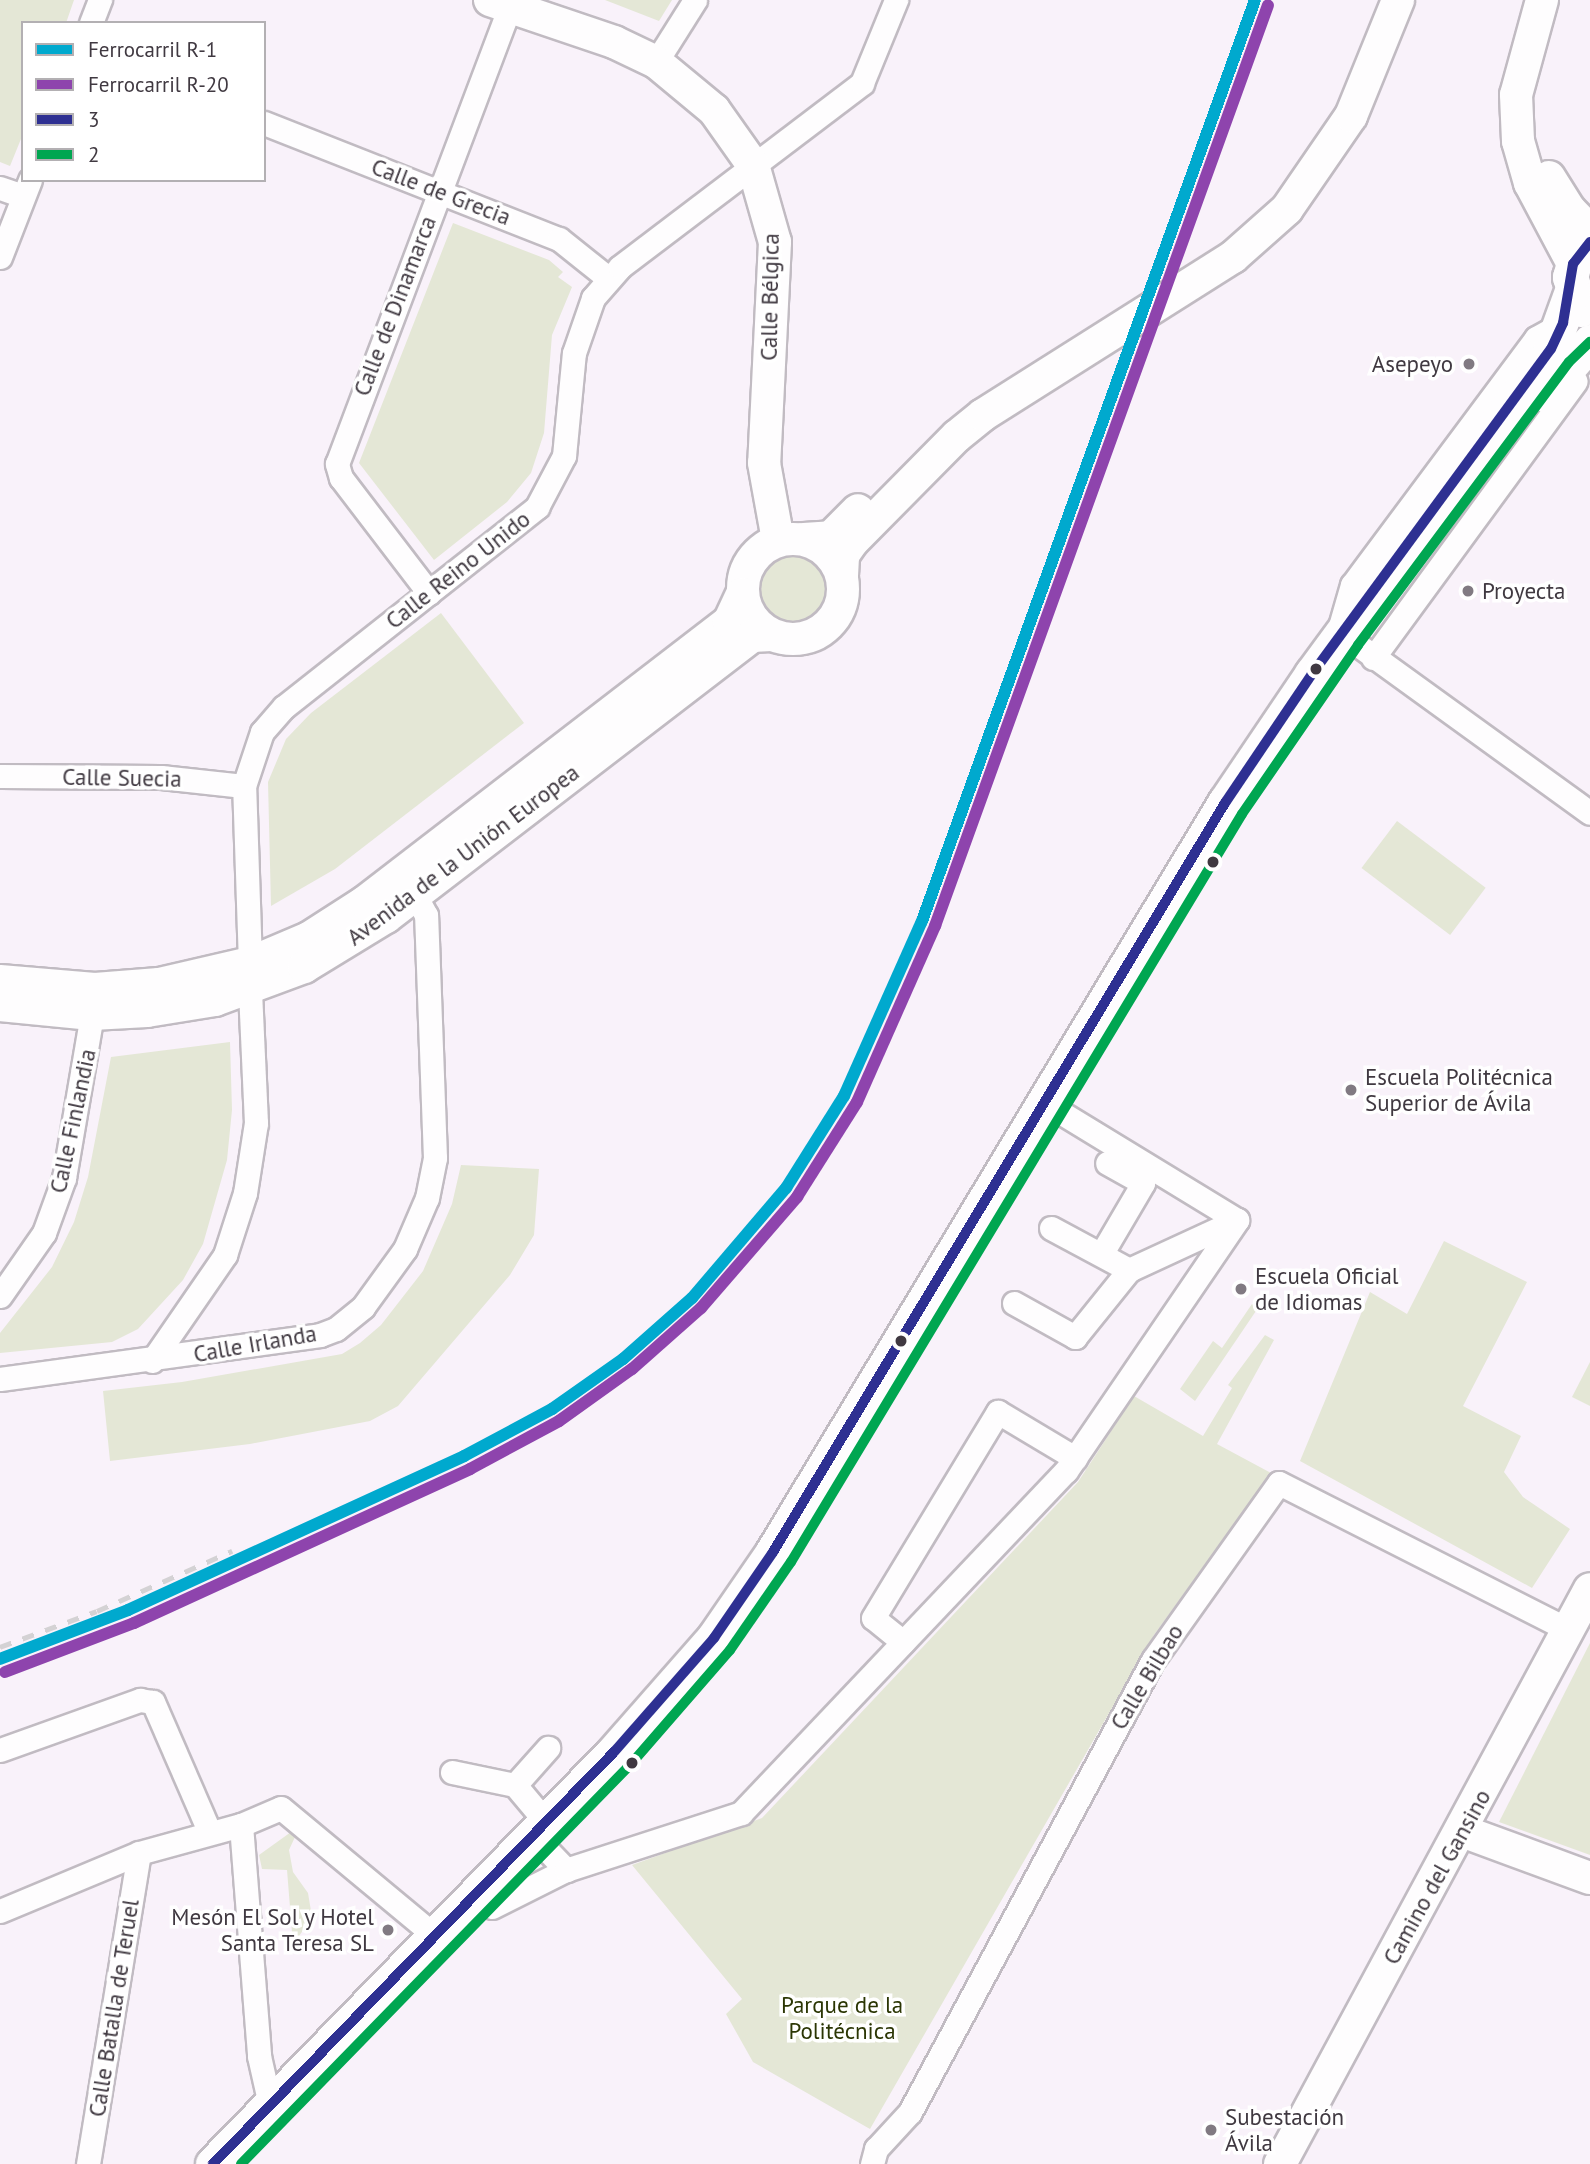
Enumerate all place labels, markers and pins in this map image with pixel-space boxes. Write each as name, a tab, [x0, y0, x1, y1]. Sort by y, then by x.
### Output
place label: Asepeyo	[1372, 350, 1453, 378]
marker: Asepeyo	[1459, 354, 1479, 374]
place label: Proyecta	[1482, 577, 1565, 605]
marker: Proyecta	[1460, 583, 1476, 599]
unlabelled marker	[1309, 662, 1323, 676]
unlabelled marker	[1206, 855, 1220, 869]
place label: Escuela Politécnica Superior de Ávila	[1365, 1063, 1553, 1117]
marker: Escuela Politécnica Superior de Ávila	[1343, 1082, 1359, 1098]
place label: Escuela Oficial de Idiomas	[1255, 1262, 1399, 1316]
marker: Escuela Oficial de Idiomas	[1233, 1281, 1249, 1297]
unlabelled marker	[894, 1334, 908, 1348]
unlabelled marker	[625, 1756, 639, 1770]
place label: Mesón El Sol y Hotel Santa Teresa SL	[170, 1903, 374, 1957]
marker: Mesón El Sol y Hotel Santa Teresa SL	[380, 1922, 396, 1938]
place label: Subestación Ávila	[1225, 2103, 1344, 2157]
marker: Subestación Ávila	[1203, 2122, 1219, 2138]

